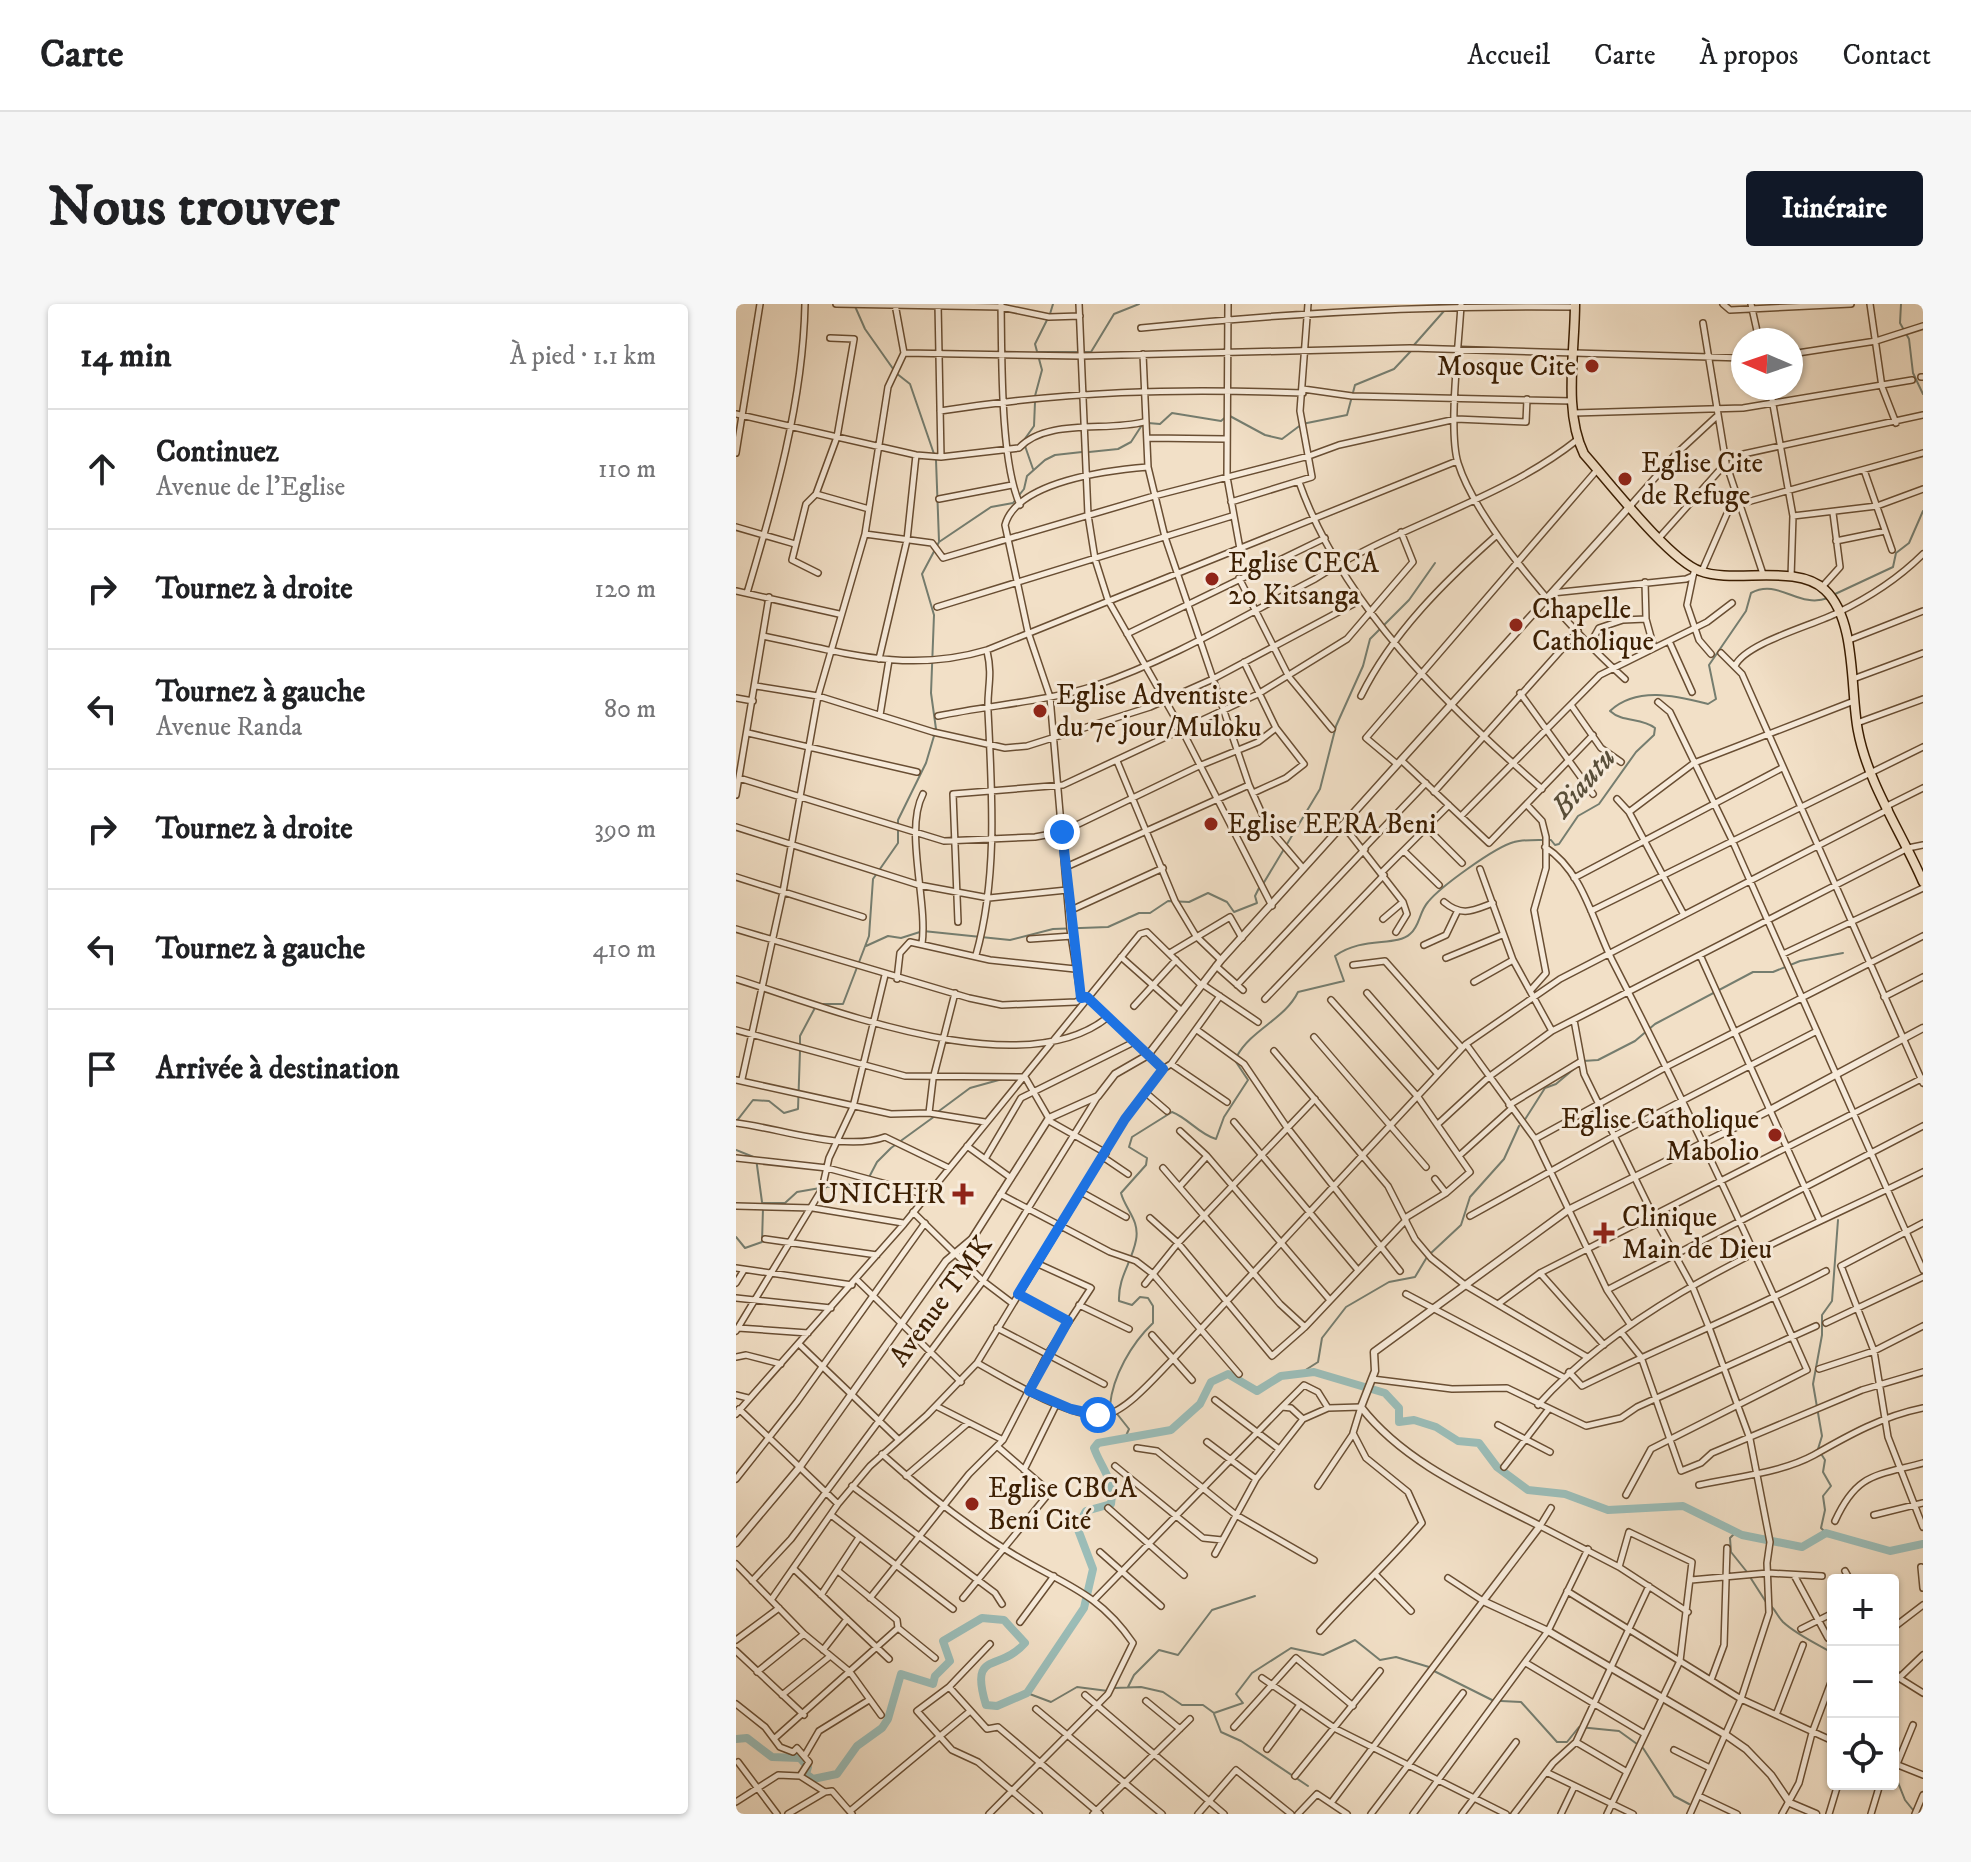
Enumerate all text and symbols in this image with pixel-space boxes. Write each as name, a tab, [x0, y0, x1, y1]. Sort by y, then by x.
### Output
text: Carte	[40, 31, 123, 79]
text: Accueil	[1467, 38, 1550, 73]
text: Carte	[1594, 38, 1656, 73]
text: À propos	[1700, 38, 1798, 73]
text: Contact	[1842, 38, 1931, 73]
button: Itinéraire	[1746, 171, 1923, 246]
text: Nous trouver	[48, 173, 339, 243]
north arrow	[1731, 328, 1803, 400]
text: 14 min	[80, 335, 171, 377]
text: À pied · 1.1 km	[510, 340, 656, 373]
place label: Mosque Cite	[1437, 349, 1576, 384]
marker: Mosque Cite	[1583, 357, 1601, 375]
text: Continuez	[156, 434, 279, 471]
place label: Eglise Cite de Refuge	[1641, 446, 1763, 513]
icon: ahead	[80, 447, 124, 491]
text: 110 m	[598, 453, 656, 486]
marker: Eglise Cite de Refuge	[1616, 470, 1634, 488]
text: Avenue de l'Eglise	[156, 471, 345, 504]
place label: Eglise CECA 20 Kitsanga	[1228, 546, 1380, 613]
icon: right	[80, 567, 124, 611]
marker: Eglise CECA 20 Kitsanga	[1203, 570, 1221, 588]
text: Tournez à droite	[156, 571, 353, 608]
text: 120 m	[595, 573, 656, 606]
place label: Chapelle Catholique	[1532, 592, 1654, 659]
marker: Chapelle Catholique	[1507, 616, 1525, 634]
text: Tournez à gauche	[156, 674, 365, 711]
place label: Eglise Adventiste du 7e jour/Muloku	[1056, 678, 1262, 745]
icon: left	[80, 687, 124, 731]
text: 80 m	[604, 693, 656, 726]
marker: Eglise Adventiste du 7e jour/Muloku	[1031, 702, 1049, 720]
text: Avenue Randa	[156, 711, 302, 744]
water label: Biautu	[1543, 740, 1624, 826]
icon: right	[80, 807, 124, 851]
place label: Eglise EERA Beni	[1227, 807, 1436, 842]
text: Tournez à droite	[156, 811, 353, 848]
text: 390 m	[594, 813, 656, 846]
route end	[1044, 814, 1080, 850]
marker: Eglise EERA Beni	[1202, 815, 1220, 833]
icon: left	[80, 927, 124, 971]
text: Tournez à gauche	[156, 931, 365, 968]
text: 410 m	[592, 933, 656, 966]
icon: arrive	[80, 1047, 124, 1091]
text: Arrivée à destination	[156, 1051, 400, 1088]
place label: Eglise Catholique Mabolio	[1561, 1102, 1759, 1169]
marker: Eglise Catholique Mabolio	[1766, 1126, 1784, 1144]
place label: UNICHIR	[817, 1177, 945, 1212]
marker: UNICHIR	[952, 1183, 974, 1205]
place label: Clinique Main de Dieu	[1622, 1200, 1772, 1267]
marker: Clinique Main de Dieu	[1593, 1222, 1615, 1244]
street label: Avenue TMK	[882, 1228, 1000, 1373]
route start	[1080, 1397, 1116, 1433]
place label: Eglise CBCA Beni Cité	[988, 1471, 1138, 1538]
marker: Eglise CBCA Beni Cité	[963, 1495, 981, 1513]
map controls	[1827, 1574, 1899, 1790]
button: +	[1827, 1574, 1899, 1646]
button: −	[1827, 1646, 1899, 1718]
button: locate	[1827, 1718, 1899, 1790]

